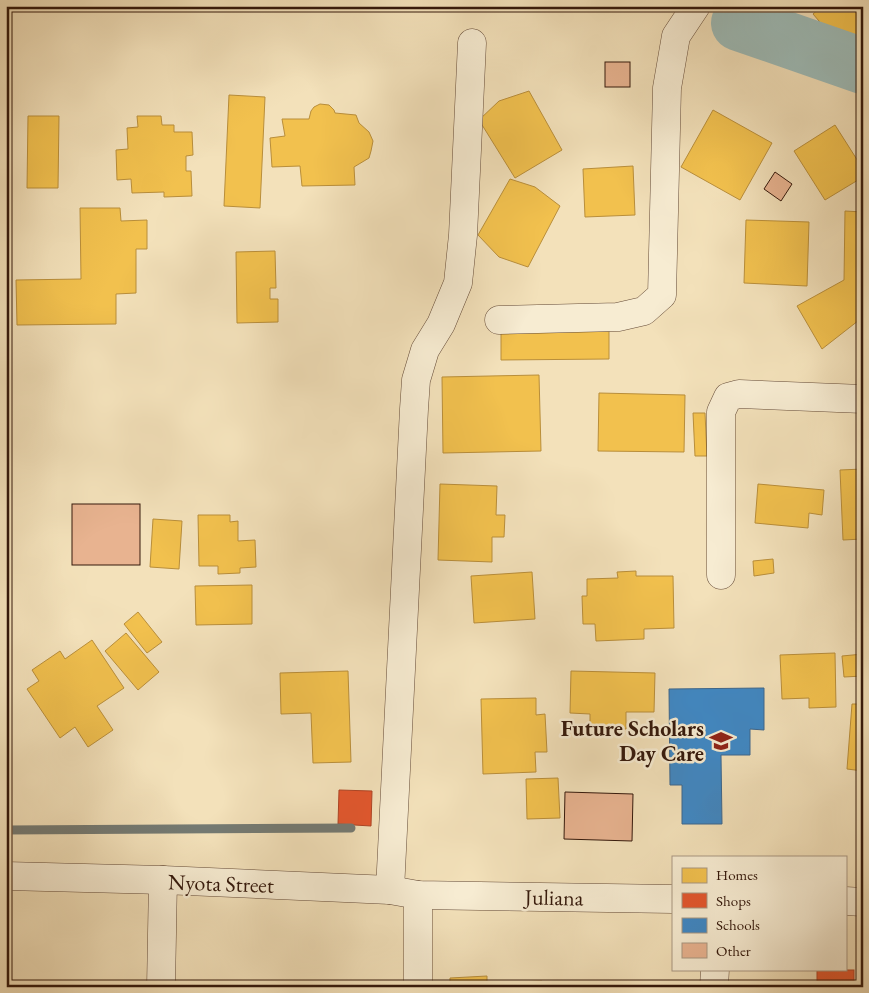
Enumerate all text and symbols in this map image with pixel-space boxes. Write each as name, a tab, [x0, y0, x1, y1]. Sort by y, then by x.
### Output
place label: Future Scholars Day Care	[561, 714, 704, 768]
school or university icon: Future Scholars Day Care	[708, 728, 734, 754]
legend	[672, 856, 846, 970]
text: Homes	[716, 865, 758, 884]
street label: Nyota Street	[168, 867, 274, 900]
street label: Juliana	[522, 882, 584, 913]
text: Shops	[716, 891, 751, 910]
text: Schools	[716, 915, 760, 934]
text: Other	[716, 941, 751, 960]

